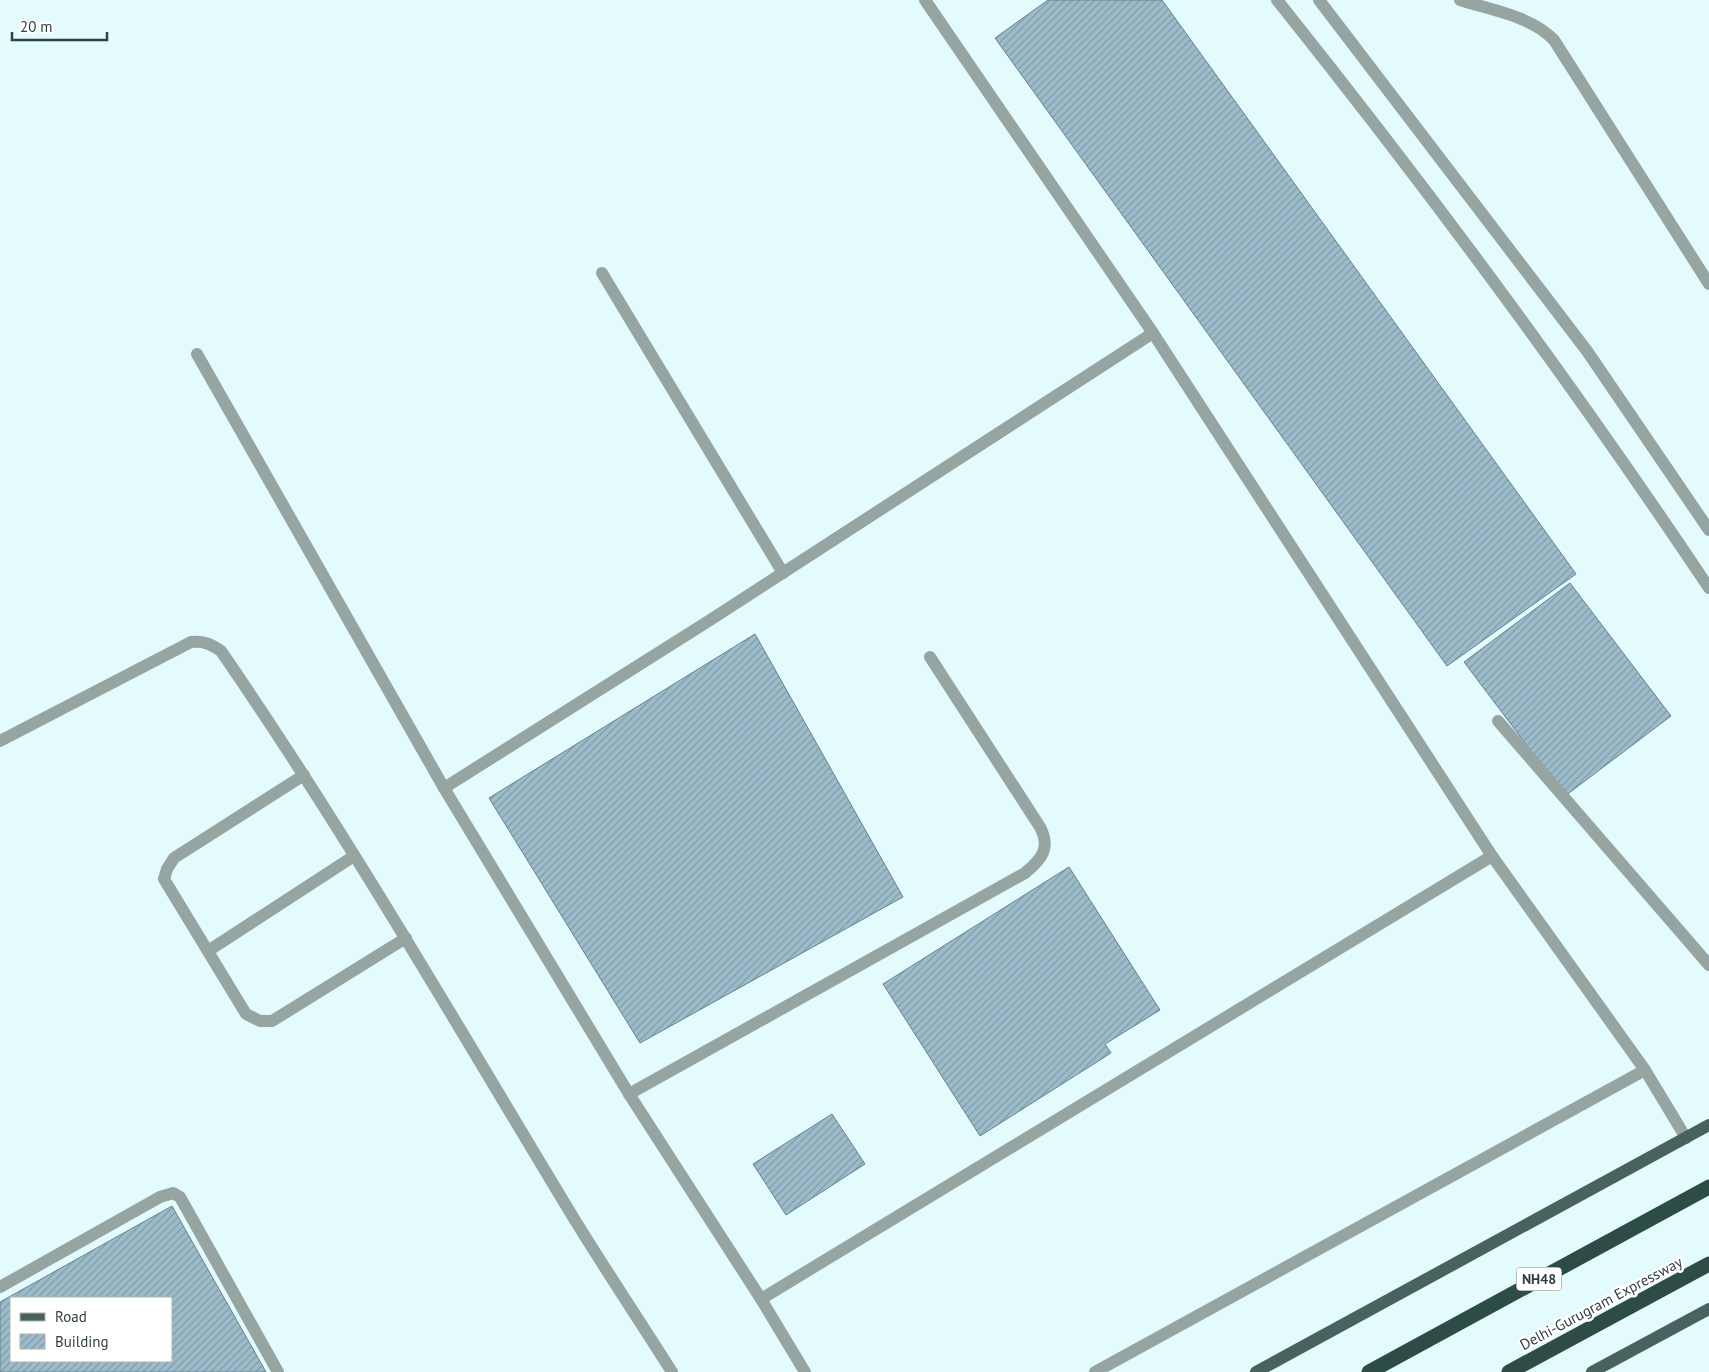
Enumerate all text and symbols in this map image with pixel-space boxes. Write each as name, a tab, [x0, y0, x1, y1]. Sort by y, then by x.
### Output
scale bar	[12, 10, 108, 42]
text: 20 m	[20, 17, 53, 36]
street label: Delhi-Gurugram Expressway	[1516, 1252, 1686, 1354]
road number: NH48	[1516, 1268, 1562, 1290]
legend	[10, 1297, 172, 1362]
text: Road	[55, 1307, 87, 1326]
text: Building	[55, 1332, 109, 1351]

